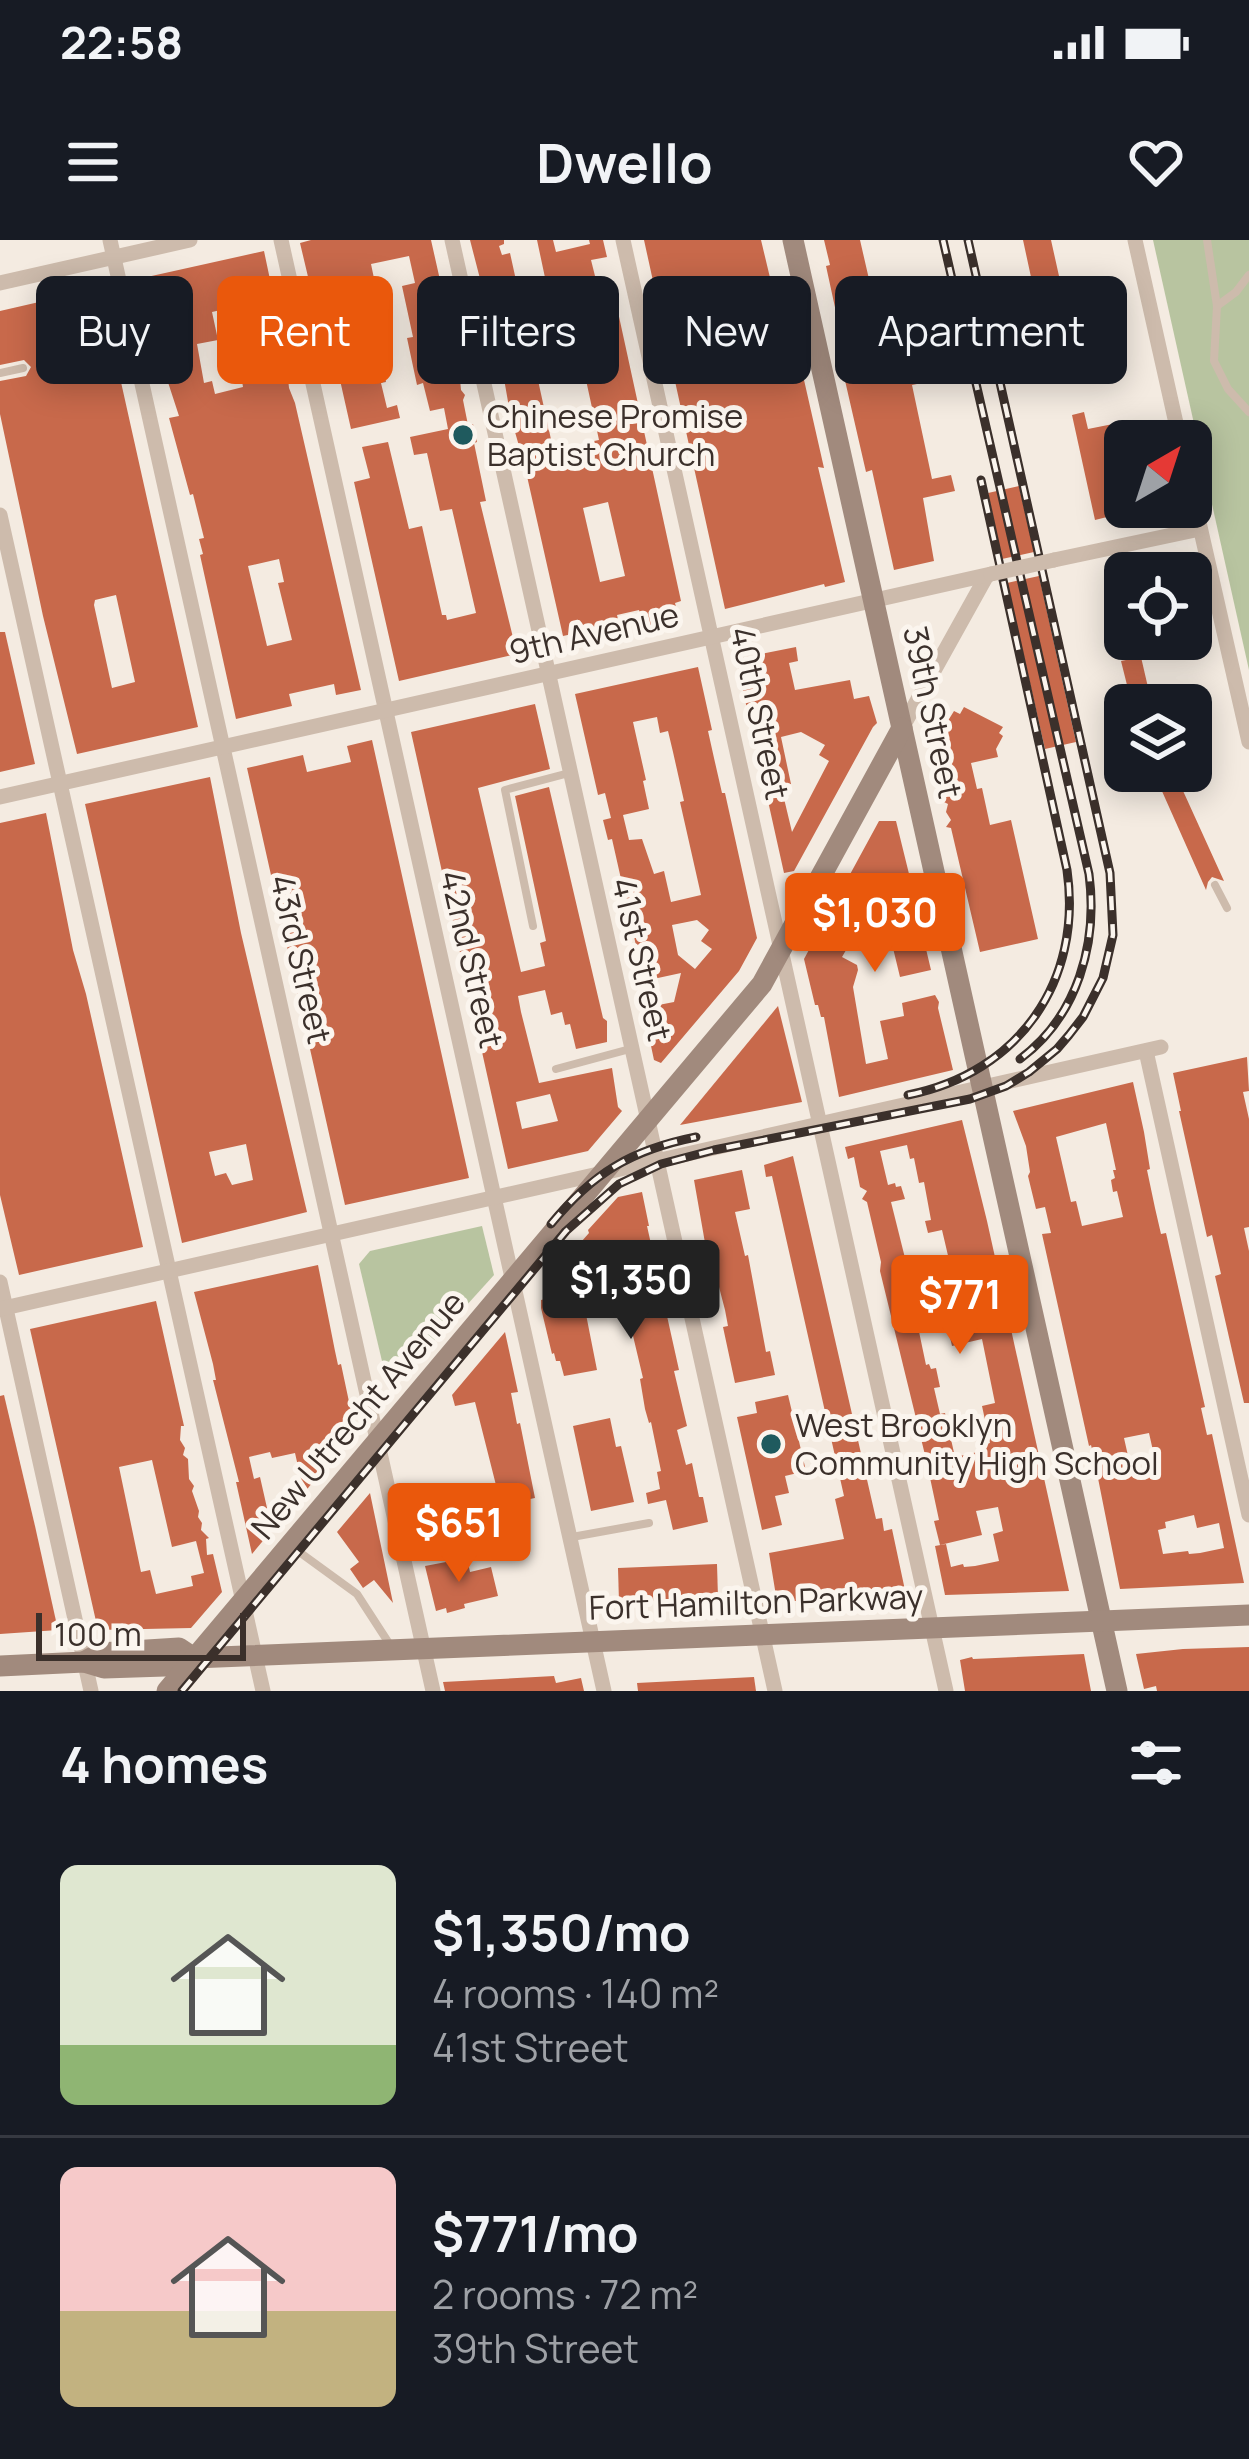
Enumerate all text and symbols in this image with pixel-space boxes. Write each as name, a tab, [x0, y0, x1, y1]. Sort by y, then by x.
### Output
text: 22:58	[60, 11, 183, 73]
text: Dwello	[536, 125, 713, 199]
icon: menu	[60, 129, 126, 195]
icon: heart	[1123, 129, 1189, 195]
chip: Buy	[36, 276, 193, 384]
chip: Rent	[217, 276, 393, 384]
chip: Filters	[417, 276, 619, 384]
chip: New	[643, 276, 811, 384]
chip: Apartment	[835, 276, 1127, 384]
place label: Chinese Promise Baptist Church	[487, 393, 743, 476]
north arrow	[1104, 420, 1212, 528]
map controls	[1104, 420, 1212, 792]
marker: Chinese Promise Baptist Church	[450, 422, 476, 448]
button: locate	[1104, 552, 1212, 660]
street label: 9th Avenue	[505, 591, 683, 674]
street label: 40th Street	[720, 622, 801, 804]
street label: 39th Street	[893, 622, 974, 802]
button: layers	[1104, 684, 1212, 792]
street label: 42nd Street	[430, 866, 515, 1052]
street label: 43rd Street	[260, 870, 343, 1048]
street label: 41st Street	[602, 873, 683, 1045]
pin: $1,030	[777, 873, 973, 975]
text: $1,030	[812, 885, 938, 939]
pin: $1,350	[533, 1240, 729, 1342]
text: $1,350	[569, 1252, 693, 1306]
pin: $771	[889, 1255, 1031, 1357]
text: $771	[918, 1267, 1002, 1321]
street label: New Utrecht Avenue	[240, 1281, 475, 1548]
place label: West Brooklyn Community High School	[795, 1402, 1159, 1485]
marker: West Brooklyn Community High School	[758, 1431, 784, 1457]
pin: $651	[388, 1483, 530, 1585]
text: $651	[415, 1495, 503, 1549]
street label: Fort Hamilton Parkway	[588, 1573, 924, 1630]
scale bar	[36, 1607, 246, 1660]
text: 100 m	[54, 1611, 142, 1656]
text: 4 homes	[60, 1729, 268, 1798]
icon: filters	[1123, 1730, 1189, 1796]
text: $1,350/mo	[432, 1897, 690, 1966]
icon: home	[156, 1913, 300, 2057]
text: 4 rooms · 140 m²	[432, 1966, 719, 2020]
text: 41st Street	[432, 2020, 629, 2074]
text: $771/mo	[432, 2198, 639, 2267]
icon: home	[156, 2215, 300, 2359]
text: 2 rooms · 72 m²	[432, 2267, 698, 2321]
text: 39th Street	[432, 2321, 639, 2375]

